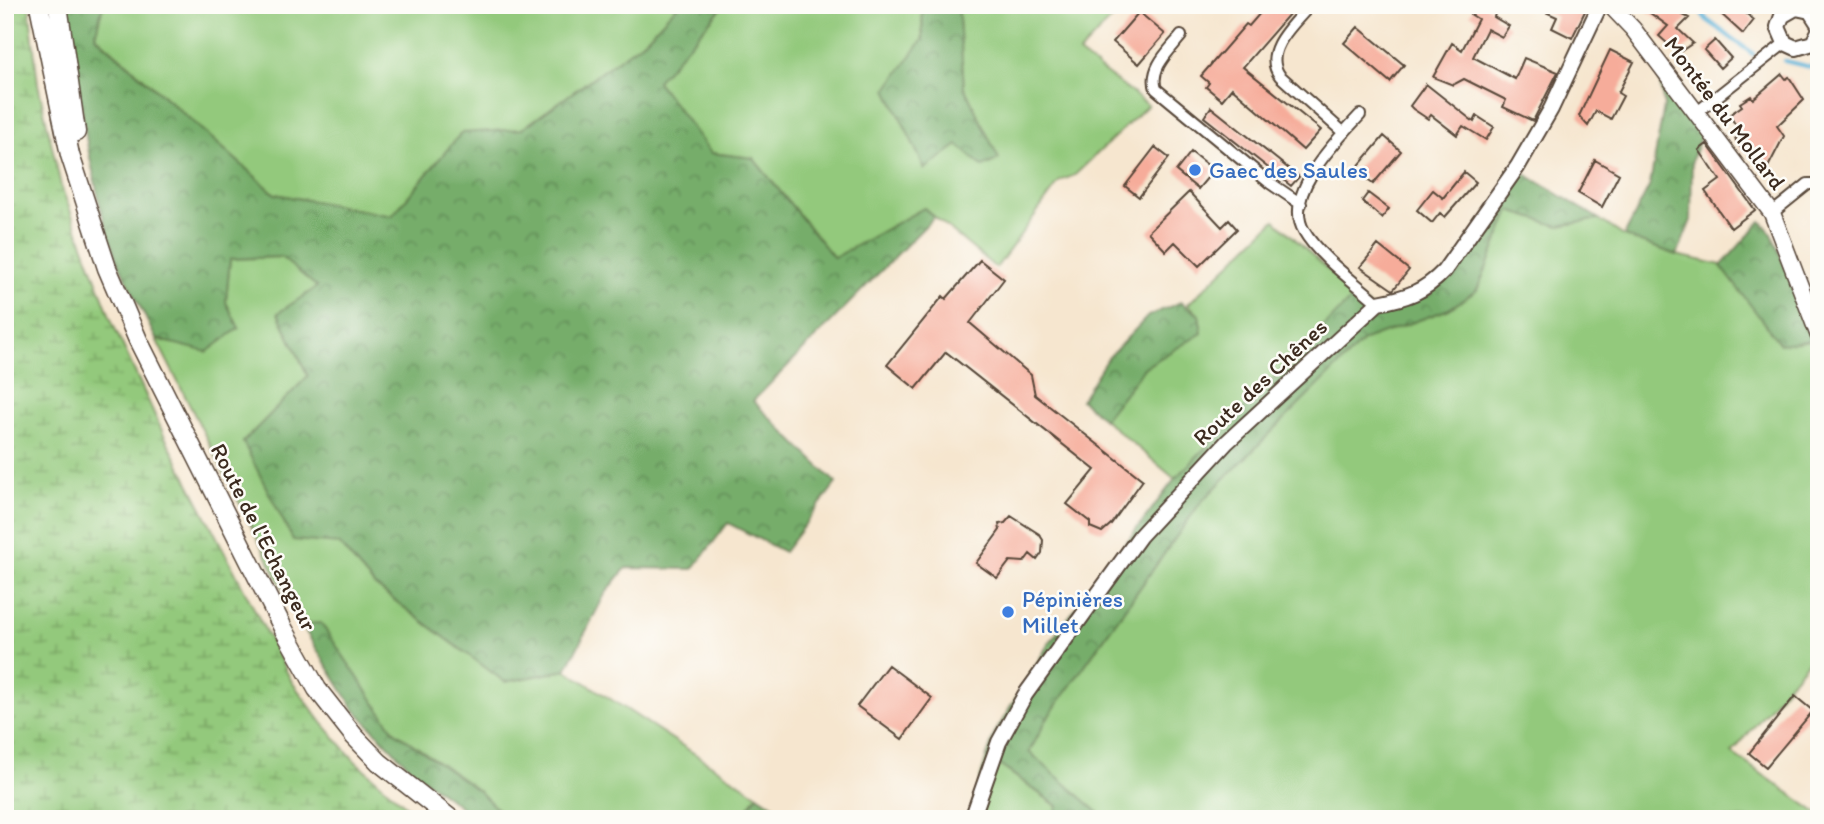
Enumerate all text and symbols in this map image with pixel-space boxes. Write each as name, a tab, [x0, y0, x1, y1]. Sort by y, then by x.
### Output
street label: Montée du Mollard	[1658, 31, 1792, 196]
place label: Gaec des Saules	[1209, 156, 1368, 184]
marker: Gaec des Saules	[1187, 162, 1203, 178]
street label: Route des Chênes	[1187, 313, 1333, 451]
street label: Route de l'Echangeur	[205, 439, 324, 636]
place label: Pépinières Millet	[1022, 585, 1123, 639]
marker: Pépinières Millet	[1000, 604, 1016, 620]

